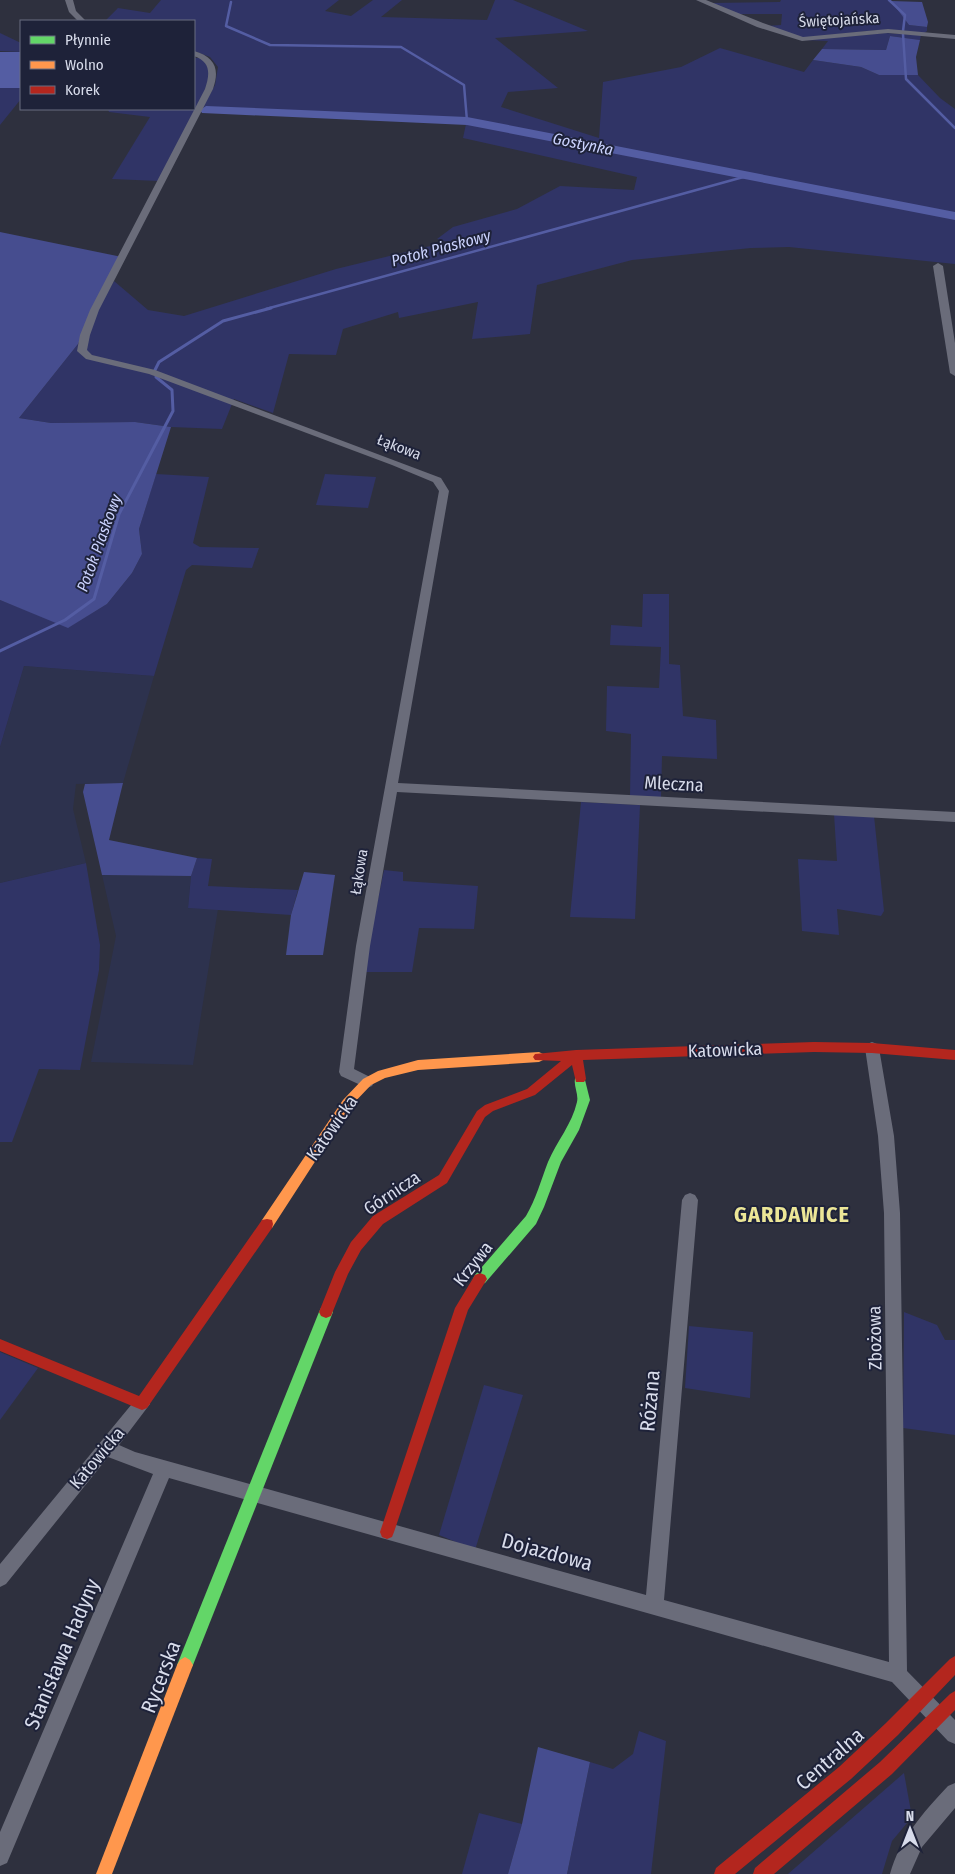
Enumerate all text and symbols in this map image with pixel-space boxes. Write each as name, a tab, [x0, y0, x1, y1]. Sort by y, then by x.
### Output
street label: Świętojańska	[798, 9, 880, 31]
legend	[20, 20, 195, 110]
text: Płynnie	[65, 31, 111, 49]
text: Wolno	[65, 56, 104, 74]
text: Korek	[65, 81, 100, 99]
water label: Gostynka	[551, 129, 615, 159]
water label: Potok Piaskowy	[389, 225, 494, 270]
street label: Łąkowa	[374, 430, 424, 464]
water label: Potok Piaskowy	[73, 491, 126, 594]
street label: Mleczna	[644, 771, 704, 797]
street label: Łąkowa	[347, 848, 371, 896]
street label: Katowicka	[687, 1038, 763, 1062]
street label: Katowicka	[302, 1091, 362, 1165]
street label: Górnicza	[360, 1166, 425, 1220]
district label: GARDAWICE	[734, 1201, 850, 1228]
street label: Krzywa	[449, 1237, 498, 1291]
street label: Zbożowa	[863, 1306, 887, 1370]
street label: Różana	[634, 1369, 666, 1433]
street label: Katowicka	[65, 1422, 129, 1494]
street label: Dojazdowa	[499, 1527, 595, 1577]
street label: Stanisława Hadyny	[19, 1574, 106, 1733]
street label: Rycerska	[135, 1637, 187, 1717]
street label: Centralna	[790, 1722, 870, 1796]
north arrow	[885, 1804, 935, 1854]
text: N	[906, 1808, 914, 1825]

